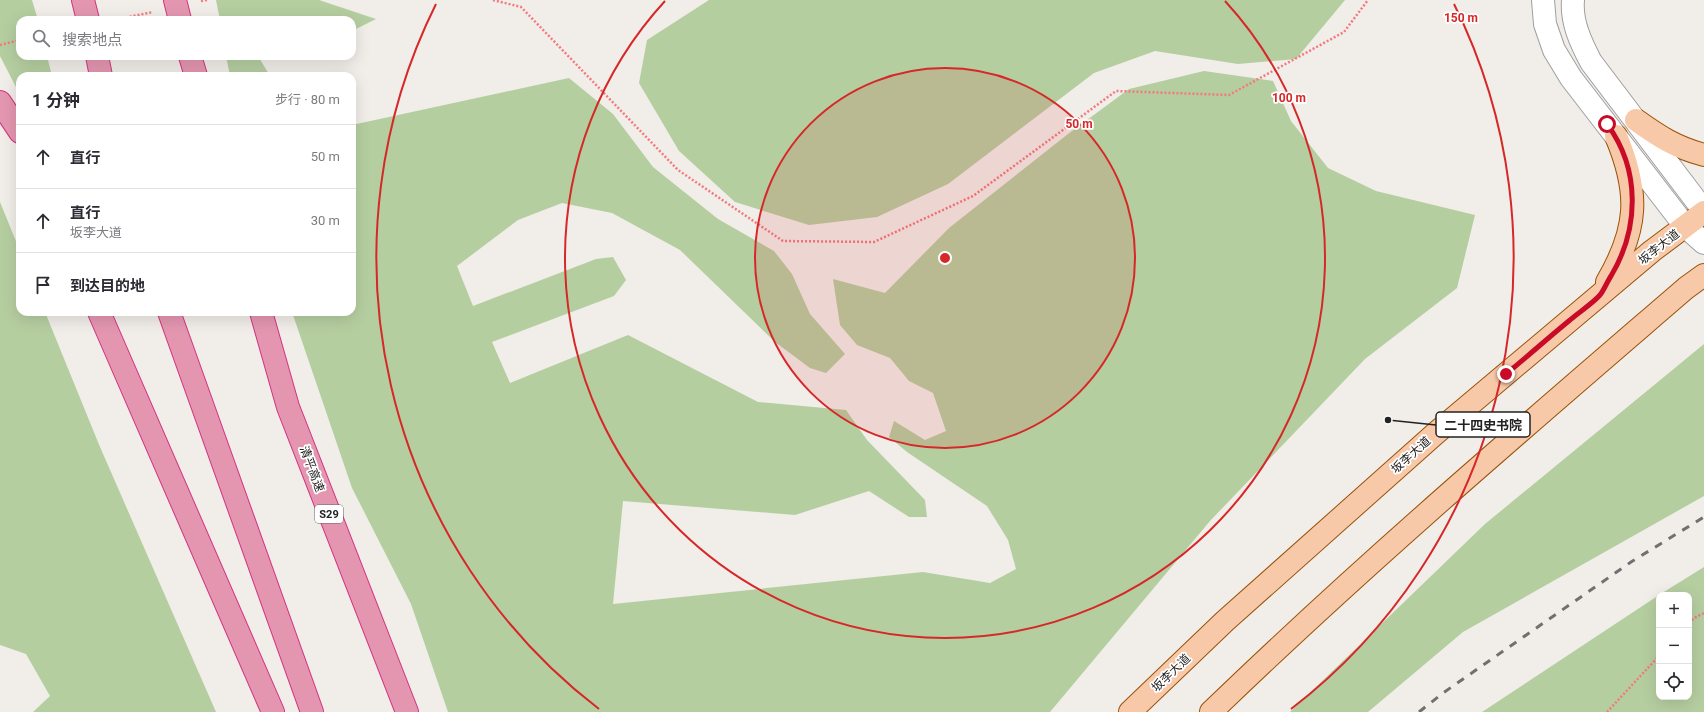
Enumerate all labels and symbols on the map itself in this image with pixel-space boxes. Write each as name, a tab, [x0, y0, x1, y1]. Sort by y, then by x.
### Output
text: 150 m	[1444, 11, 1478, 25]
text: 100 m	[1272, 91, 1306, 105]
route start	[1598, 115, 1616, 133]
text: 50 m	[1065, 117, 1093, 131]
street label: 坂李大道	[1636, 227, 1682, 267]
centre of rings	[938, 251, 952, 265]
route end	[1497, 365, 1515, 383]
callout: 二十四史书院	[1436, 412, 1530, 437]
text: 二十四史书院	[1444, 418, 1522, 433]
street label: 坂李大道	[1388, 434, 1434, 476]
street label: 清平高速	[297, 444, 327, 494]
road number: S29	[315, 505, 343, 523]
street label: 坂李大道	[1149, 651, 1193, 695]

